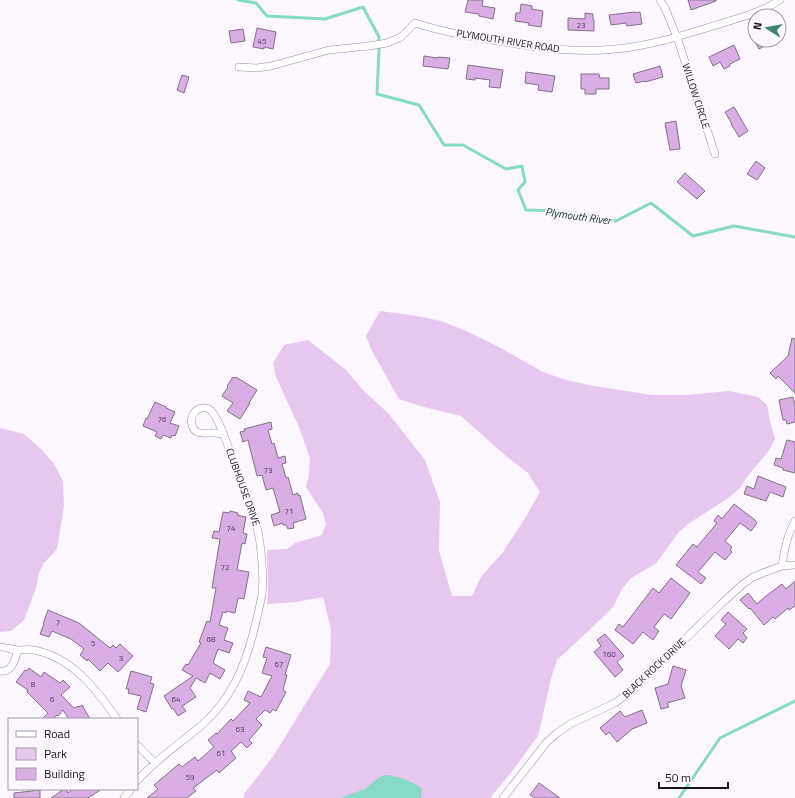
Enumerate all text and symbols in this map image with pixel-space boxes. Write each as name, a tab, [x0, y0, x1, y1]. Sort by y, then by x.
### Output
north arrow	[747, 8, 787, 48]
house number: 23	[577, 19, 585, 31]
text: N	[749, 21, 766, 31]
street label: PLYMOUTH RIVER ROAD	[455, 25, 561, 57]
house number: 45	[258, 35, 267, 47]
street label: WILLOW CIRCLE	[678, 61, 714, 131]
water label: Plymouth River	[544, 203, 613, 229]
house number: 76	[158, 413, 167, 425]
street label: CLUBHOUSE DRIVE	[222, 446, 264, 529]
house number: 73	[264, 464, 272, 476]
house number: 71	[285, 505, 293, 517]
house number: 74	[227, 522, 236, 534]
house number: 72	[221, 561, 229, 573]
house number: 7	[56, 616, 60, 628]
house number: 68	[207, 633, 216, 645]
street label: BLACK ROCK DRIVE	[619, 634, 690, 702]
house number: 5	[91, 637, 96, 649]
house number: 160	[602, 648, 616, 660]
house number: 3	[119, 652, 123, 664]
house number: 67	[275, 658, 283, 670]
house number: 8	[31, 678, 36, 690]
house number: 6	[50, 693, 55, 705]
house number: 64	[172, 693, 181, 705]
legend	[8, 718, 138, 790]
house number: 63	[236, 723, 244, 735]
text: Road	[44, 724, 70, 743]
text: Park	[44, 744, 67, 763]
house number: 61	[217, 747, 225, 759]
text: Building	[44, 764, 85, 783]
scale bar	[659, 764, 728, 790]
text: 50 m	[665, 768, 691, 787]
house number: 59	[186, 771, 195, 783]

